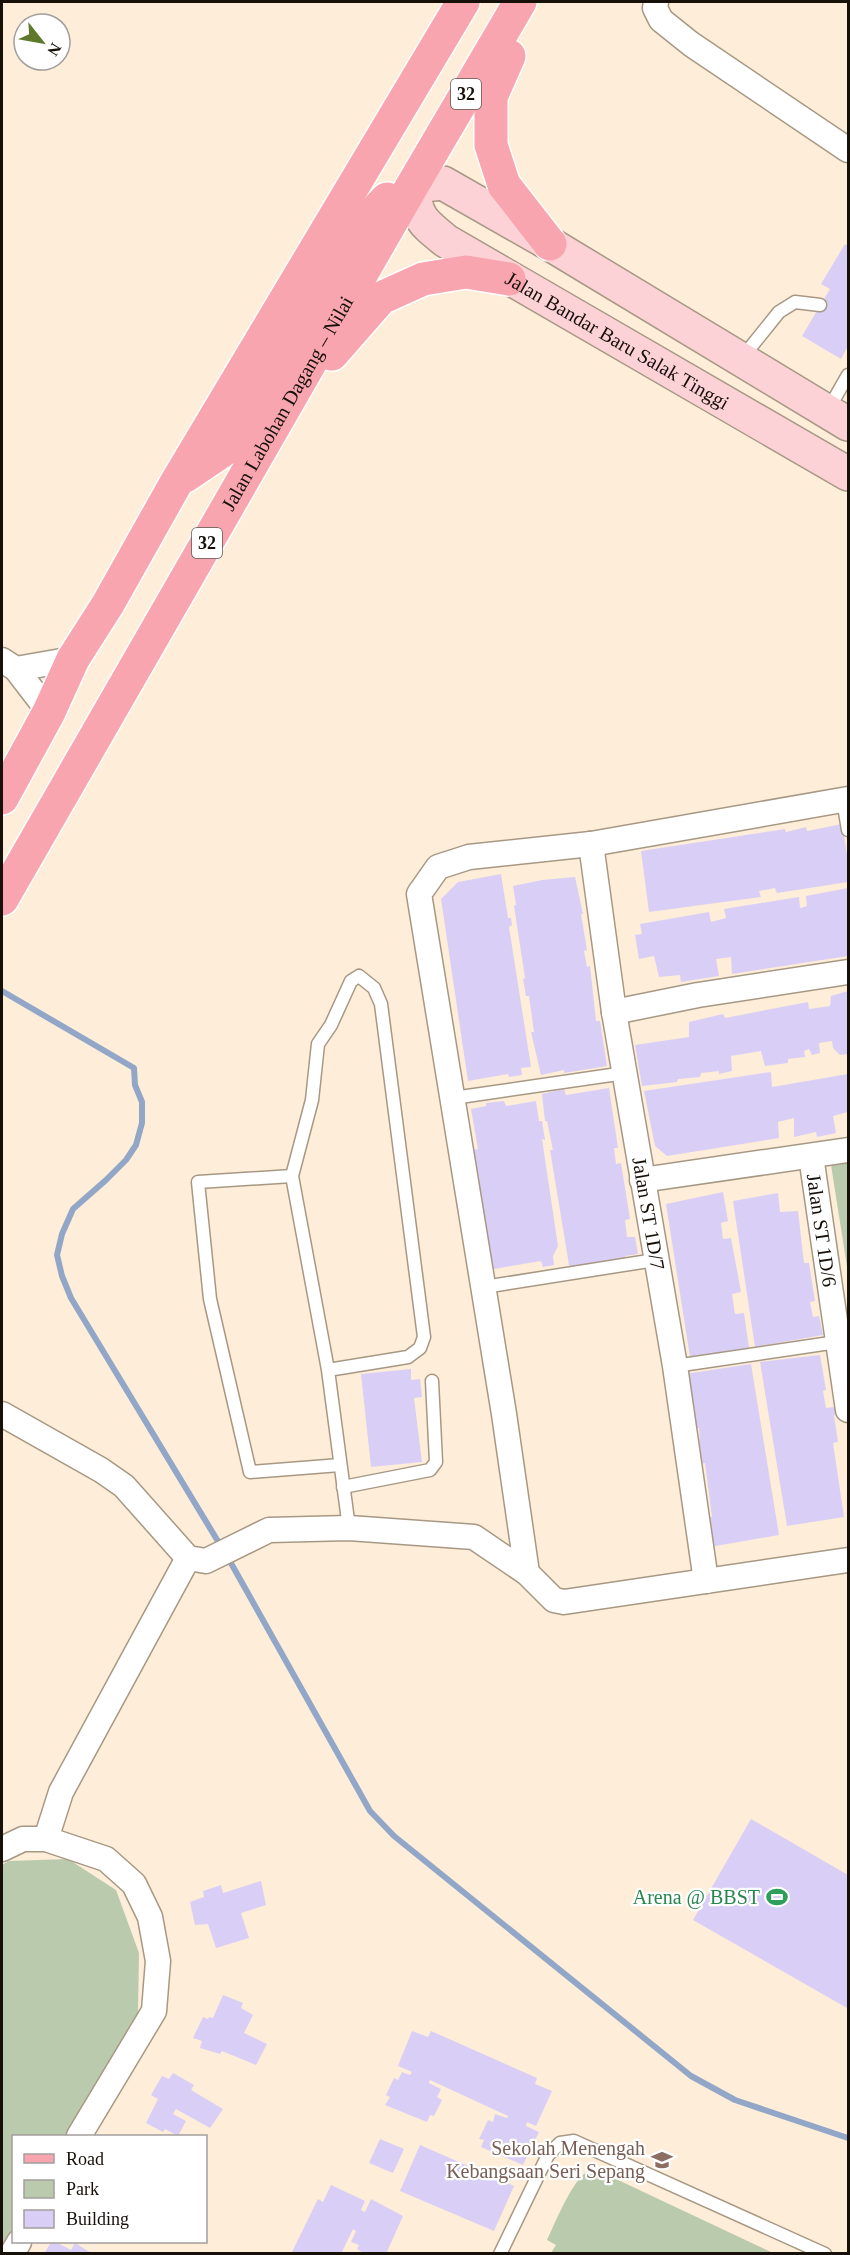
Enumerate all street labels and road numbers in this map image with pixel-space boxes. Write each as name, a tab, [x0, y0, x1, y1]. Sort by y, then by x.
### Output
road number: 32	[451, 79, 481, 109]
street label: Jalan Bandar Baru Salak Tinggi	[502, 267, 734, 414]
street label: Jalan Labohan Dagang ‒ Nilai	[217, 292, 358, 514]
road number: 32	[192, 528, 222, 558]
street label: Jalan ST 1D/7	[628, 1155, 669, 1272]
street label: Jalan ST 1D/6	[803, 1172, 841, 1288]

